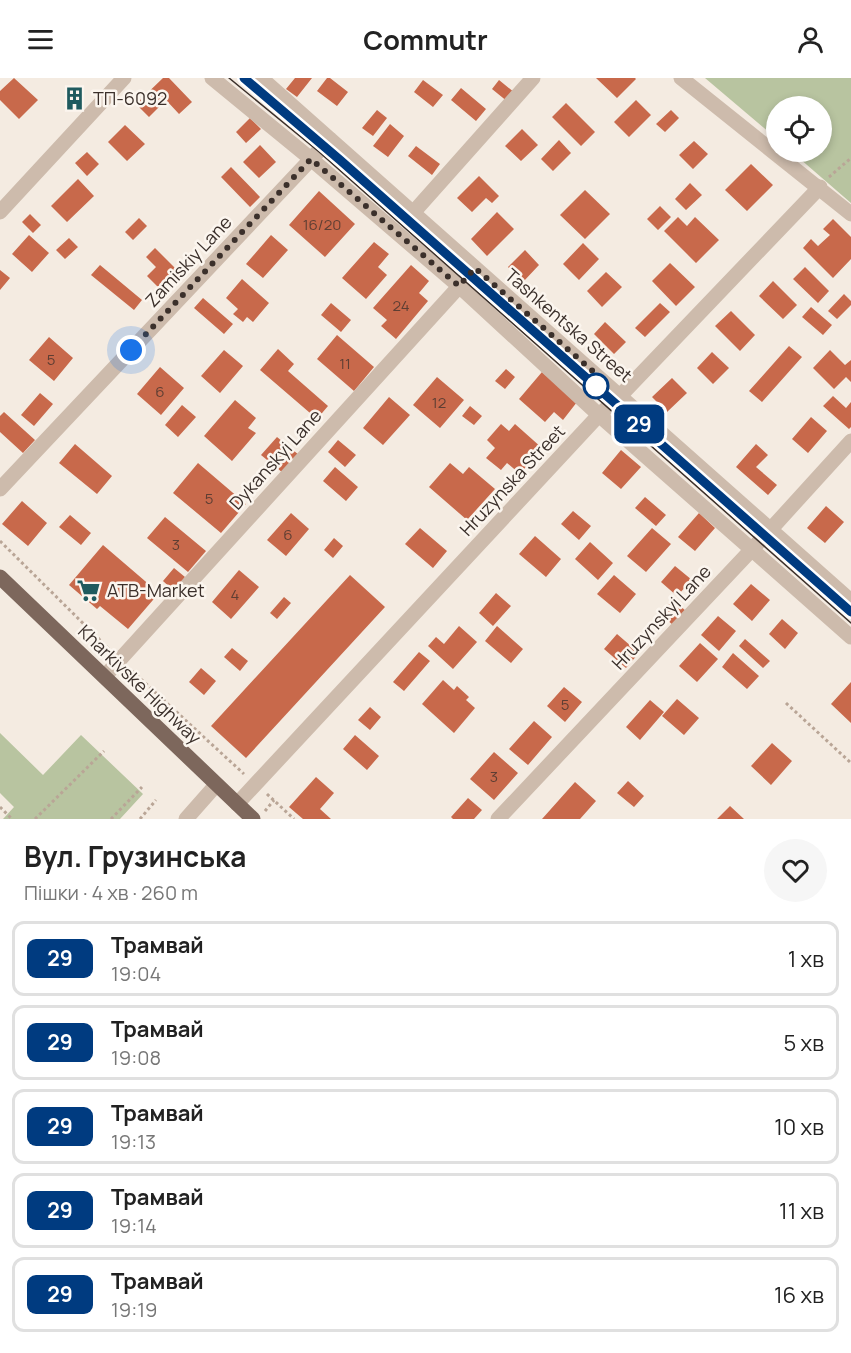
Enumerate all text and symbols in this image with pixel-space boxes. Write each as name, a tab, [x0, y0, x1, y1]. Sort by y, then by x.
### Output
text: Commutr	[363, 21, 488, 58]
icon: menu	[24, 23, 57, 56]
icon: person	[794, 23, 827, 56]
building icon: ТП-6092	[62, 85, 88, 111]
place label: ТП-6092	[93, 86, 167, 110]
map controls	[766, 96, 832, 162]
button: locate	[766, 96, 832, 162]
street label: Zamiskiy Lane	[139, 210, 237, 312]
house number: 16/20	[303, 214, 341, 235]
street label: Tashkentska Street	[500, 263, 638, 387]
house number: 24	[392, 295, 410, 316]
your location	[116, 335, 146, 365]
house number: 5	[47, 349, 55, 370]
house number: 11	[339, 353, 351, 374]
unlabelled marker	[583, 373, 609, 399]
house number: 6	[155, 381, 165, 402]
house number: 12	[432, 392, 446, 413]
street label: Dykanskyi Lane	[224, 404, 326, 514]
line badge: 29	[612, 404, 666, 444]
text: 29	[626, 410, 652, 438]
street label: Hruzynska Street	[454, 419, 570, 541]
house number: 5	[205, 488, 213, 509]
house number: 6	[283, 524, 293, 545]
house number: 3	[172, 534, 180, 555]
street label: Hruzynskyi Lane	[606, 559, 716, 675]
supermarket icon: АТB-Market	[76, 577, 102, 603]
place label: АТB-Market	[107, 578, 205, 602]
house number: 4	[231, 584, 240, 605]
street label: Kharkivske Highway	[73, 619, 207, 749]
house number: 5	[561, 694, 569, 715]
house number: 3	[490, 766, 498, 787]
text: Вул. Грузинська	[24, 837, 246, 875]
button: heart	[764, 839, 827, 902]
text: Пішки · 4 хв · 260 m	[24, 879, 198, 906]
text: Трамвай	[111, 930, 204, 960]
text: 29	[47, 944, 73, 972]
text: 1 хв	[788, 944, 824, 974]
text: 19:04	[111, 960, 161, 987]
text: Трамвай	[111, 1014, 204, 1044]
text: 29	[47, 1028, 73, 1056]
text: 5 хв	[784, 1028, 824, 1058]
text: 19:08	[111, 1044, 161, 1071]
text: Трамвай	[111, 1098, 204, 1128]
text: 29	[47, 1112, 73, 1140]
text: 10 хв	[774, 1112, 824, 1142]
text: 19:13	[111, 1128, 156, 1155]
text: Трамвай	[111, 1182, 204, 1212]
text: 29	[47, 1196, 73, 1224]
text: 11 хв	[779, 1196, 824, 1226]
text: 19:14	[111, 1212, 157, 1239]
text: Трамвай	[111, 1266, 204, 1296]
text: 29	[47, 1280, 73, 1308]
text: 16 хв	[774, 1280, 824, 1310]
text: 19:19	[111, 1296, 157, 1323]

